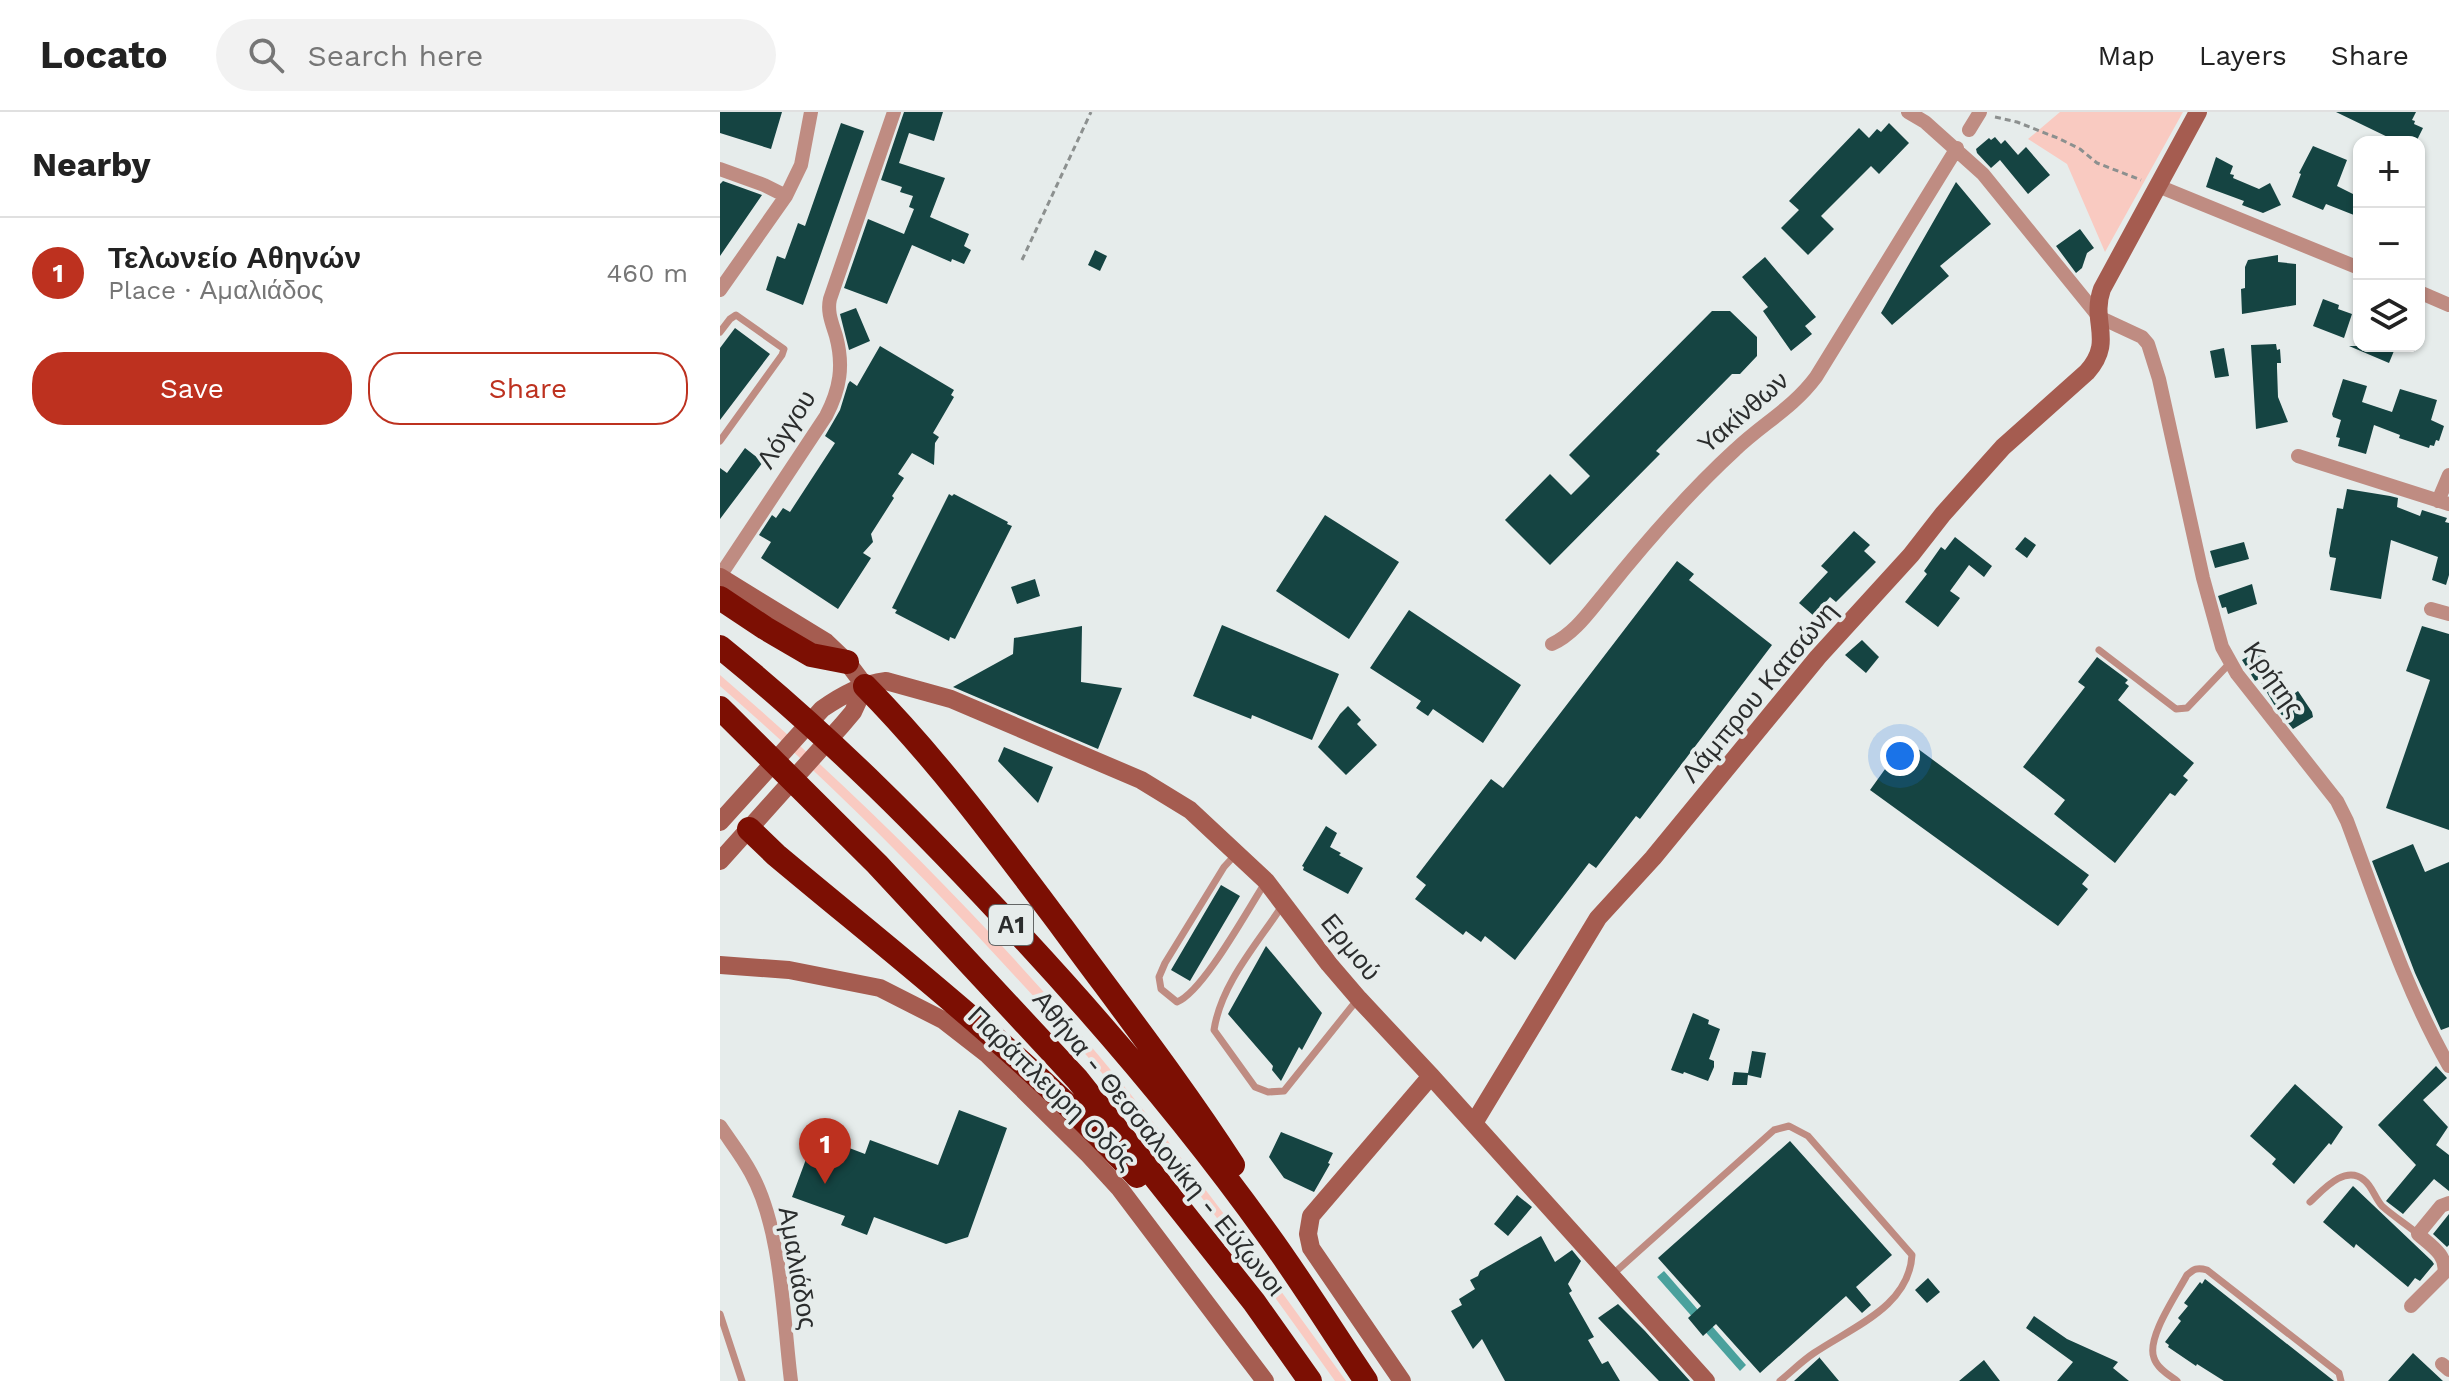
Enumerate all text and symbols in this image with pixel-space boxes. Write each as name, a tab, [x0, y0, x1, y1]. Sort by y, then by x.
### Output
search box	[216, 19, 776, 91]
text: Locato	[40, 33, 168, 77]
icon: search	[244, 33, 288, 77]
text: Search here	[308, 38, 483, 73]
text: Map	[2098, 39, 2155, 72]
text: Layers	[2199, 39, 2287, 72]
text: Share	[2331, 39, 2409, 72]
map controls	[2353, 136, 2425, 352]
button: +	[2353, 136, 2425, 208]
text: Nearby	[32, 144, 151, 184]
button: −	[2353, 208, 2425, 280]
text: Τελωνείο Αθηνών	[108, 240, 361, 275]
text: 1	[52, 258, 64, 288]
text: 460 m	[606, 258, 688, 288]
text: Place · Αμαλιάδος	[108, 275, 324, 305]
button: layers	[2353, 280, 2425, 352]
button: Save	[32, 352, 352, 425]
button: Share	[368, 352, 688, 425]
street label: Υακίνθων	[1692, 365, 1794, 459]
street label: Λόγγου	[750, 384, 822, 474]
street label: Λάμπρου Κατσώνη	[1675, 596, 1843, 788]
street label: Κρήτης	[2238, 636, 2310, 722]
your location	[1880, 736, 1920, 776]
road number: Α1	[989, 905, 1033, 945]
street label: Ερμού	[1315, 908, 1387, 986]
street label: Αθήνα - Θεσσαλονίκη - Εύζωνοι	[1027, 985, 1291, 1302]
street label: Παράπλευρη Οδός	[962, 1000, 1142, 1176]
pin: 1	[799, 1118, 851, 1184]
street label: Αμαλιάδος	[772, 1204, 824, 1332]

